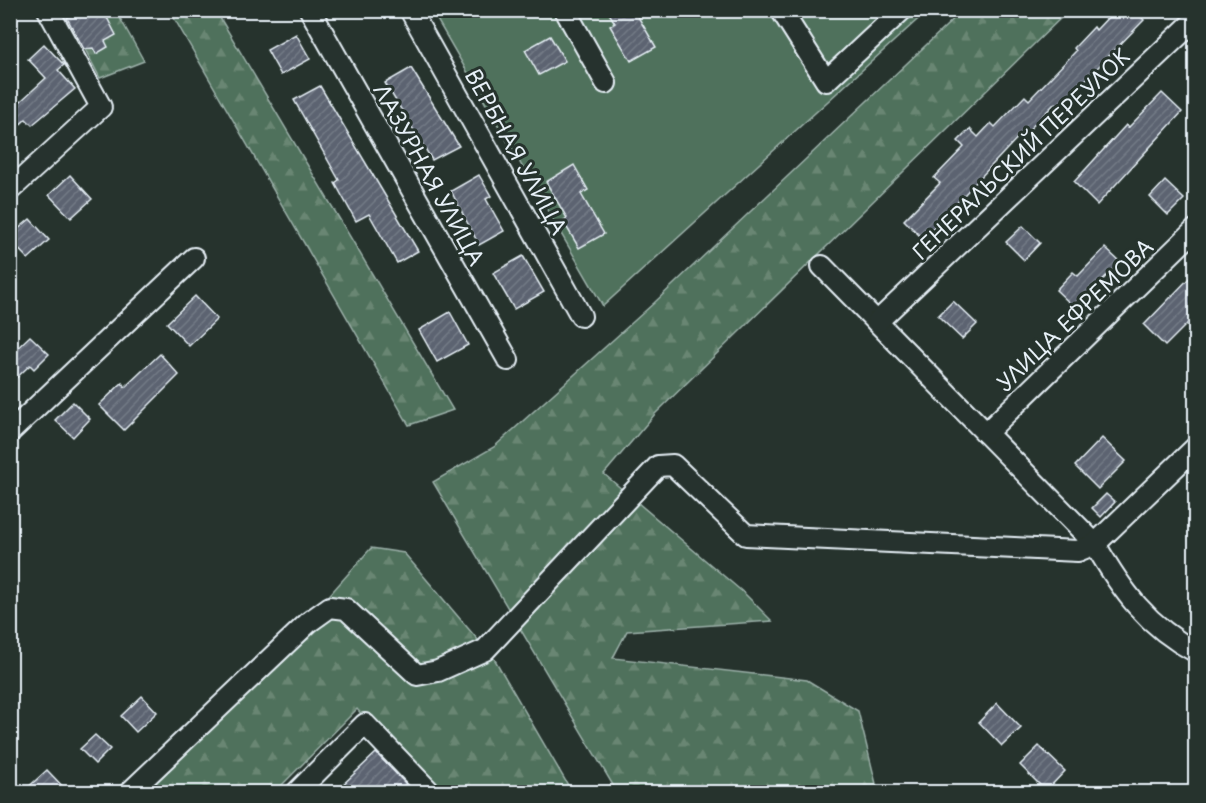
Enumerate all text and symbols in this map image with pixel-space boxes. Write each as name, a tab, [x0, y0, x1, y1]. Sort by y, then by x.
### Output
street label: ГЕНЕРАЛЬСКИЙ ПЕРЕУЛОК	[904, 40, 1136, 266]
street label: ВЕРБНАЯ УЛИЦА	[458, 62, 576, 240]
street label: ЛАЗУРНАЯ УЛИЦА	[367, 77, 493, 271]
street label: УЛИЦА ЕФРЕМОВА	[988, 231, 1160, 397]

